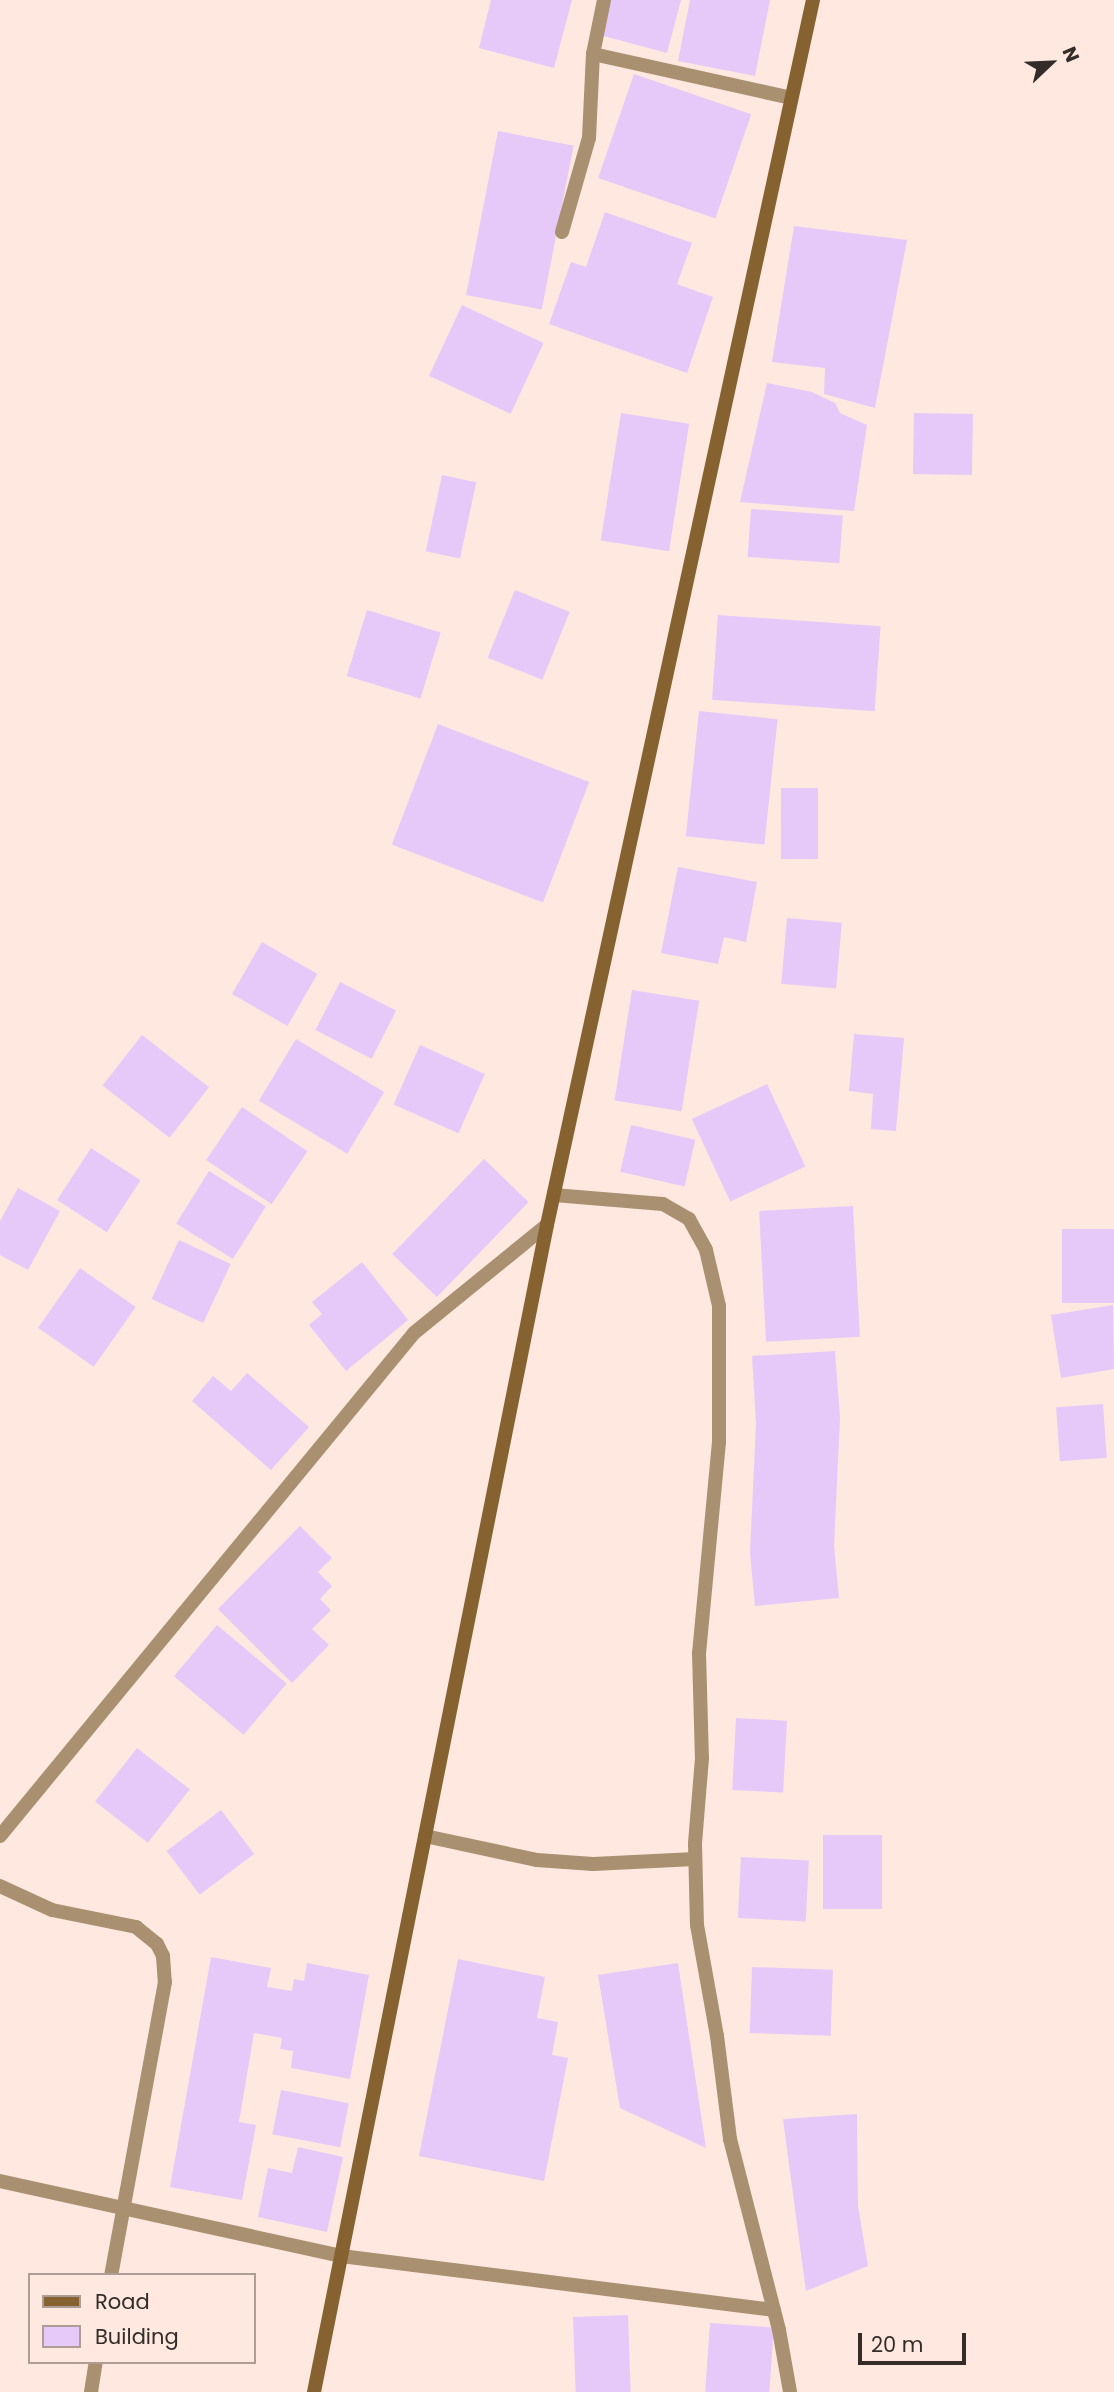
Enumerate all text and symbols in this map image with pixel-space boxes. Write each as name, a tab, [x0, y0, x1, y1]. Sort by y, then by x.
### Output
north arrow	[1016, 28, 1086, 98]
text: N	[1056, 43, 1086, 66]
legend	[28, 2273, 256, 2364]
text: Road	[95, 2287, 150, 2316]
scale bar	[862, 2318, 970, 2362]
text: Building	[95, 2322, 179, 2351]
text: 20 m	[871, 2330, 924, 2359]

